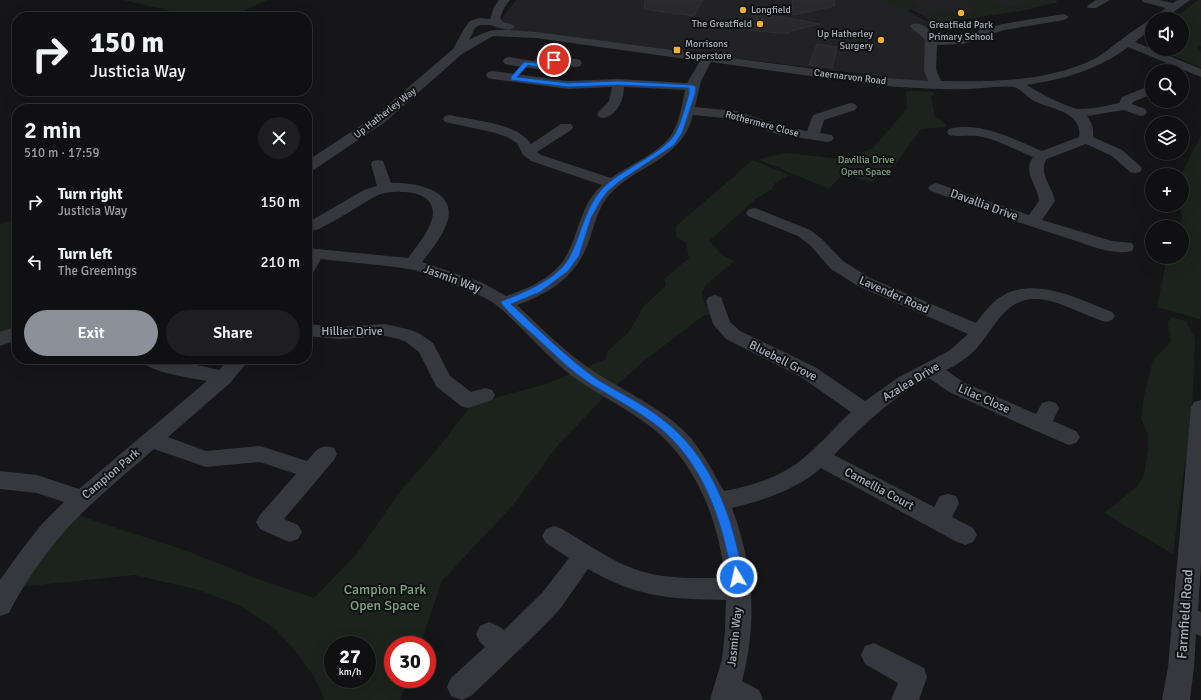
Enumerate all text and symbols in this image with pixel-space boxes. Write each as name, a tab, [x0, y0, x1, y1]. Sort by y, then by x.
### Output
place label: Longfield	[751, 4, 791, 16]
marker: Longfield	[738, 5, 748, 15]
marker: Greatfield Park Primary School	[956, 8, 966, 18]
map controls	[1145, 12, 1189, 264]
button: sound	[1145, 12, 1189, 56]
place label: The Greatfield	[692, 18, 752, 30]
marker: The Greatfield	[755, 19, 765, 29]
place label: Greatfield Park Primary School	[929, 19, 994, 43]
text: 150 m	[90, 26, 164, 60]
icon: right	[24, 28, 76, 80]
place label: Up Hatherley Surgery	[817, 28, 873, 52]
marker: Up Hatherley Surgery	[876, 35, 886, 45]
place label: Morrisons Superstore	[685, 38, 732, 62]
pin	[537, 43, 571, 77]
marker: Morrisons Superstore	[672, 45, 682, 55]
icon: arrive	[543, 49, 565, 71]
text: Justicia Way	[90, 60, 186, 82]
button: search	[1145, 64, 1189, 108]
street label: Caernarvon Road	[813, 67, 887, 87]
street label: Up Hatherley Way	[351, 85, 419, 141]
street label: Rothermere Close	[724, 108, 800, 140]
text: 2 min	[24, 115, 81, 145]
button: layers	[1145, 116, 1189, 160]
button: close	[258, 117, 300, 159]
text: 510 m · 17:59	[24, 145, 100, 161]
park label: Davillia Drive Open Space	[838, 154, 894, 178]
button: +	[1145, 168, 1189, 212]
text: Turn right	[58, 185, 123, 203]
street label: Davallia Drive	[948, 186, 1020, 224]
icon: right	[24, 191, 46, 213]
text: 150 m	[260, 193, 300, 211]
text: Justicia Way	[58, 203, 127, 219]
button: −	[1145, 220, 1189, 264]
text: Turn left	[58, 245, 112, 263]
icon: left	[24, 251, 46, 273]
text: 210 m	[260, 253, 300, 271]
street label: Jasmin Way	[421, 262, 483, 296]
text: The Greenings	[58, 263, 137, 279]
street label: Lavender Road	[857, 273, 931, 317]
button: Exit	[24, 310, 158, 356]
button: Share	[166, 310, 300, 356]
street label: Hillier Drive	[321, 324, 383, 339]
street label: Bluebell Grove	[746, 337, 820, 385]
street label: Azalea Drive	[880, 359, 942, 405]
street label: Lilac Close	[956, 381, 1012, 417]
street label: Campion Park	[79, 445, 143, 503]
street label: Camellia Court	[842, 464, 916, 514]
position arrow	[716, 556, 758, 598]
street label: Farmfield Road	[1173, 569, 1197, 659]
park label: Campion Park Open Space	[344, 581, 426, 614]
street label: Jasmin Way	[724, 606, 746, 667]
speed limit sign: 30	[384, 636, 436, 688]
text: 27	[339, 644, 361, 669]
text: km/h	[339, 666, 361, 678]

